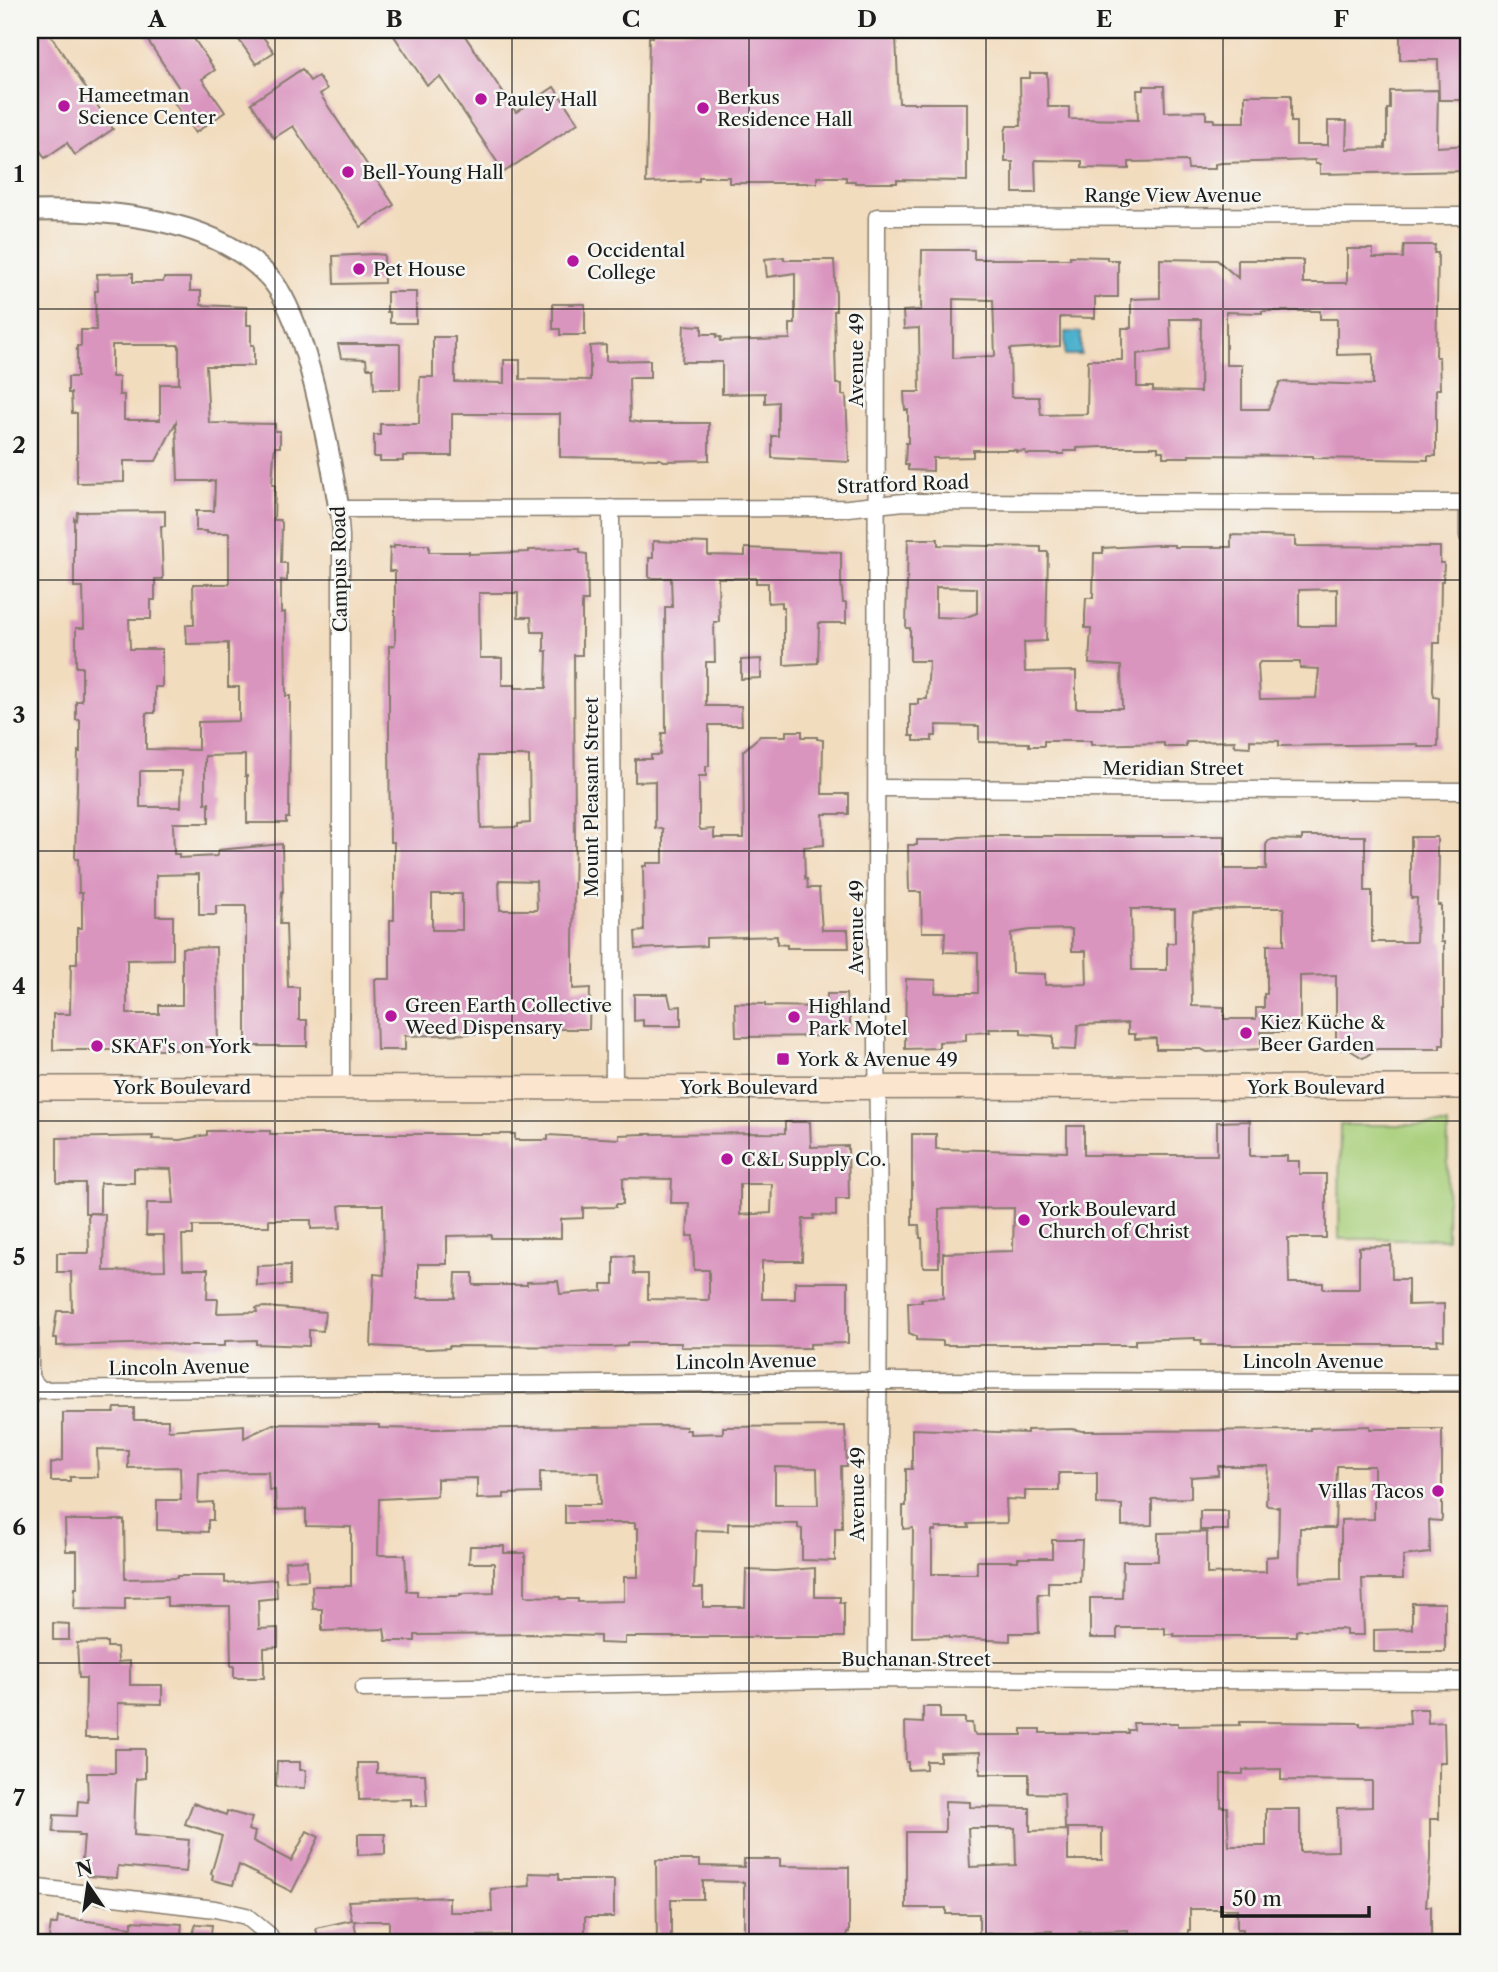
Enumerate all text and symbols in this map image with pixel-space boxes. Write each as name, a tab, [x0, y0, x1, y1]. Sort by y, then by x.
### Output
text: A	[147, 5, 167, 33]
text: B	[385, 5, 403, 33]
text: C	[622, 5, 640, 33]
text: D	[857, 5, 877, 33]
text: E	[1096, 5, 1112, 33]
text: F	[1333, 5, 1349, 33]
place label: Hameetman Science Center	[78, 84, 216, 129]
place label: Berkus Residence Hall	[717, 86, 853, 131]
place label: Pauley Hall	[495, 88, 598, 111]
marker: Pauley Hall	[473, 91, 489, 107]
marker: Hameetman Science Center	[56, 98, 72, 114]
marker: Berkus Residence Hall	[695, 100, 711, 116]
text: 1	[14, 160, 25, 188]
place label: Bell-Young Hall	[362, 161, 504, 184]
marker: Bell-Young Hall	[340, 164, 356, 180]
street label: Range View Avenue	[1084, 184, 1262, 207]
place label: Occidental College	[587, 239, 685, 284]
marker: Occidental College	[565, 253, 581, 269]
place label: Pet House	[373, 258, 466, 281]
marker: Pet House	[351, 261, 367, 277]
street label: Avenue 49	[845, 313, 868, 408]
text: 2	[12, 431, 26, 459]
street label: Stratford Road	[836, 471, 970, 498]
street label: Campus Road	[327, 505, 352, 632]
street label: Mount Pleasant Street	[580, 697, 603, 897]
text: 3	[13, 701, 26, 729]
street label: Meridian Street	[1102, 757, 1244, 780]
street label: Avenue 49	[845, 880, 868, 975]
text: 4	[12, 972, 26, 1000]
place label: Green Earth Collective Weed Dispensary	[404, 994, 612, 1039]
place label: Highland Park Motel	[808, 995, 908, 1040]
marker: Green Earth Collective Weed Dispensary	[383, 1008, 399, 1024]
marker: Highland Park Motel	[786, 1009, 802, 1025]
place label: Kiez Küche & Beer Garden	[1260, 1011, 1386, 1056]
marker: Kiez Küche & Beer Garden	[1238, 1025, 1254, 1041]
place label: SKAF's on York	[111, 1035, 252, 1058]
marker: SKAF's on York	[89, 1038, 105, 1054]
place label: York & Avenue 49	[796, 1048, 958, 1071]
marker: York & Avenue 49	[775, 1051, 791, 1067]
street label: York Boulevard	[112, 1076, 252, 1099]
street label: York Boulevard	[679, 1076, 819, 1099]
street label: York Boulevard	[1246, 1076, 1386, 1099]
place label: C&L Supply Co.	[741, 1148, 886, 1171]
marker: C&L Supply Co.	[719, 1151, 735, 1167]
place label: York Boulevard Church of Christ	[1037, 1198, 1190, 1243]
marker: York Boulevard Church of Christ	[1016, 1212, 1032, 1228]
text: 5	[13, 1243, 25, 1271]
street label: Lincoln Avenue	[675, 1349, 817, 1374]
street label: Lincoln Avenue	[1242, 1350, 1384, 1373]
street label: Lincoln Avenue	[108, 1355, 250, 1380]
street label: Avenue 49	[846, 1447, 869, 1542]
place label: Villas Tacos	[1317, 1480, 1424, 1503]
marker: Villas Tacos	[1430, 1483, 1446, 1499]
text: 6	[12, 1513, 26, 1541]
street label: Buchanan Street	[841, 1648, 991, 1671]
text: 7	[13, 1784, 25, 1812]
north arrow	[52, 1850, 122, 1920]
text: N	[74, 1856, 95, 1882]
scale bar	[1222, 1874, 1368, 1918]
text: 50 m	[1232, 1886, 1282, 1911]

